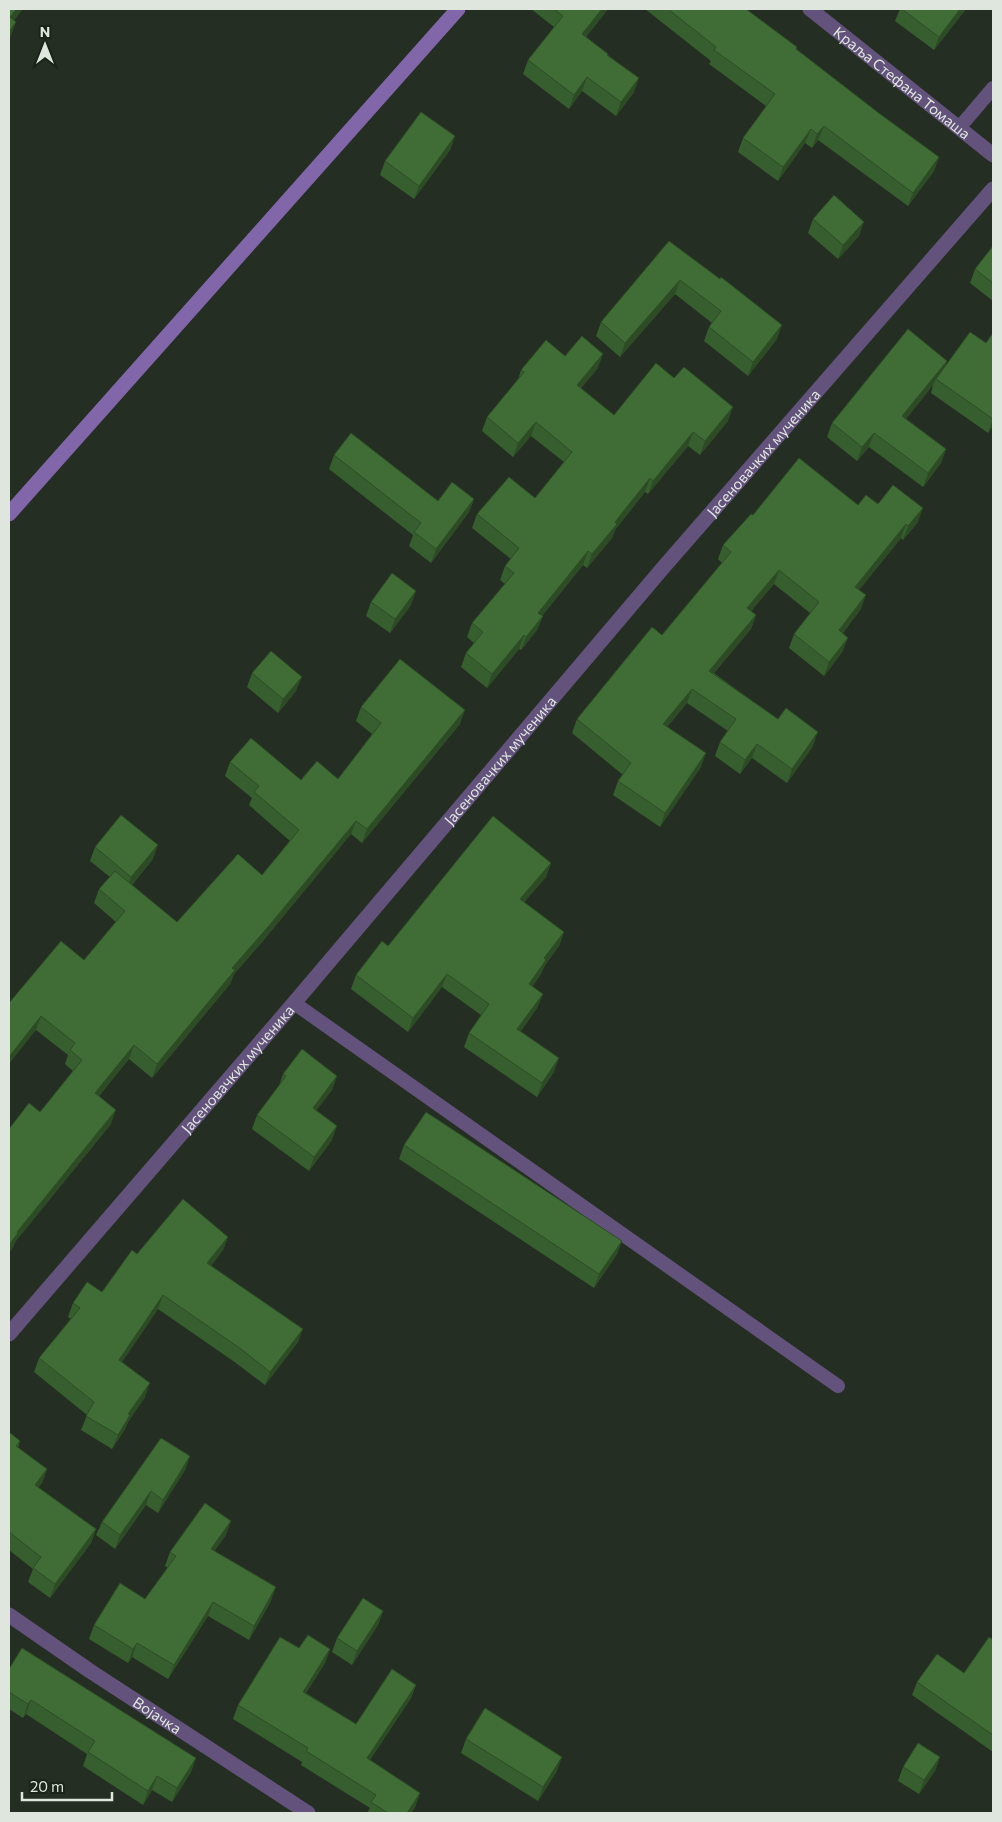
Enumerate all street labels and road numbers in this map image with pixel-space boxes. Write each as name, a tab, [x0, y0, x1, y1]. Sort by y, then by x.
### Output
street label: Краља Стефана Томаша	[830, 23, 974, 143]
street label: Јасеновачких мученика	[703, 385, 824, 520]
street label: Јасеновачких мученика	[440, 692, 560, 828]
street label: Јасеновачких мученика	[177, 1001, 298, 1137]
street label: Војачка	[130, 1693, 185, 1737]

